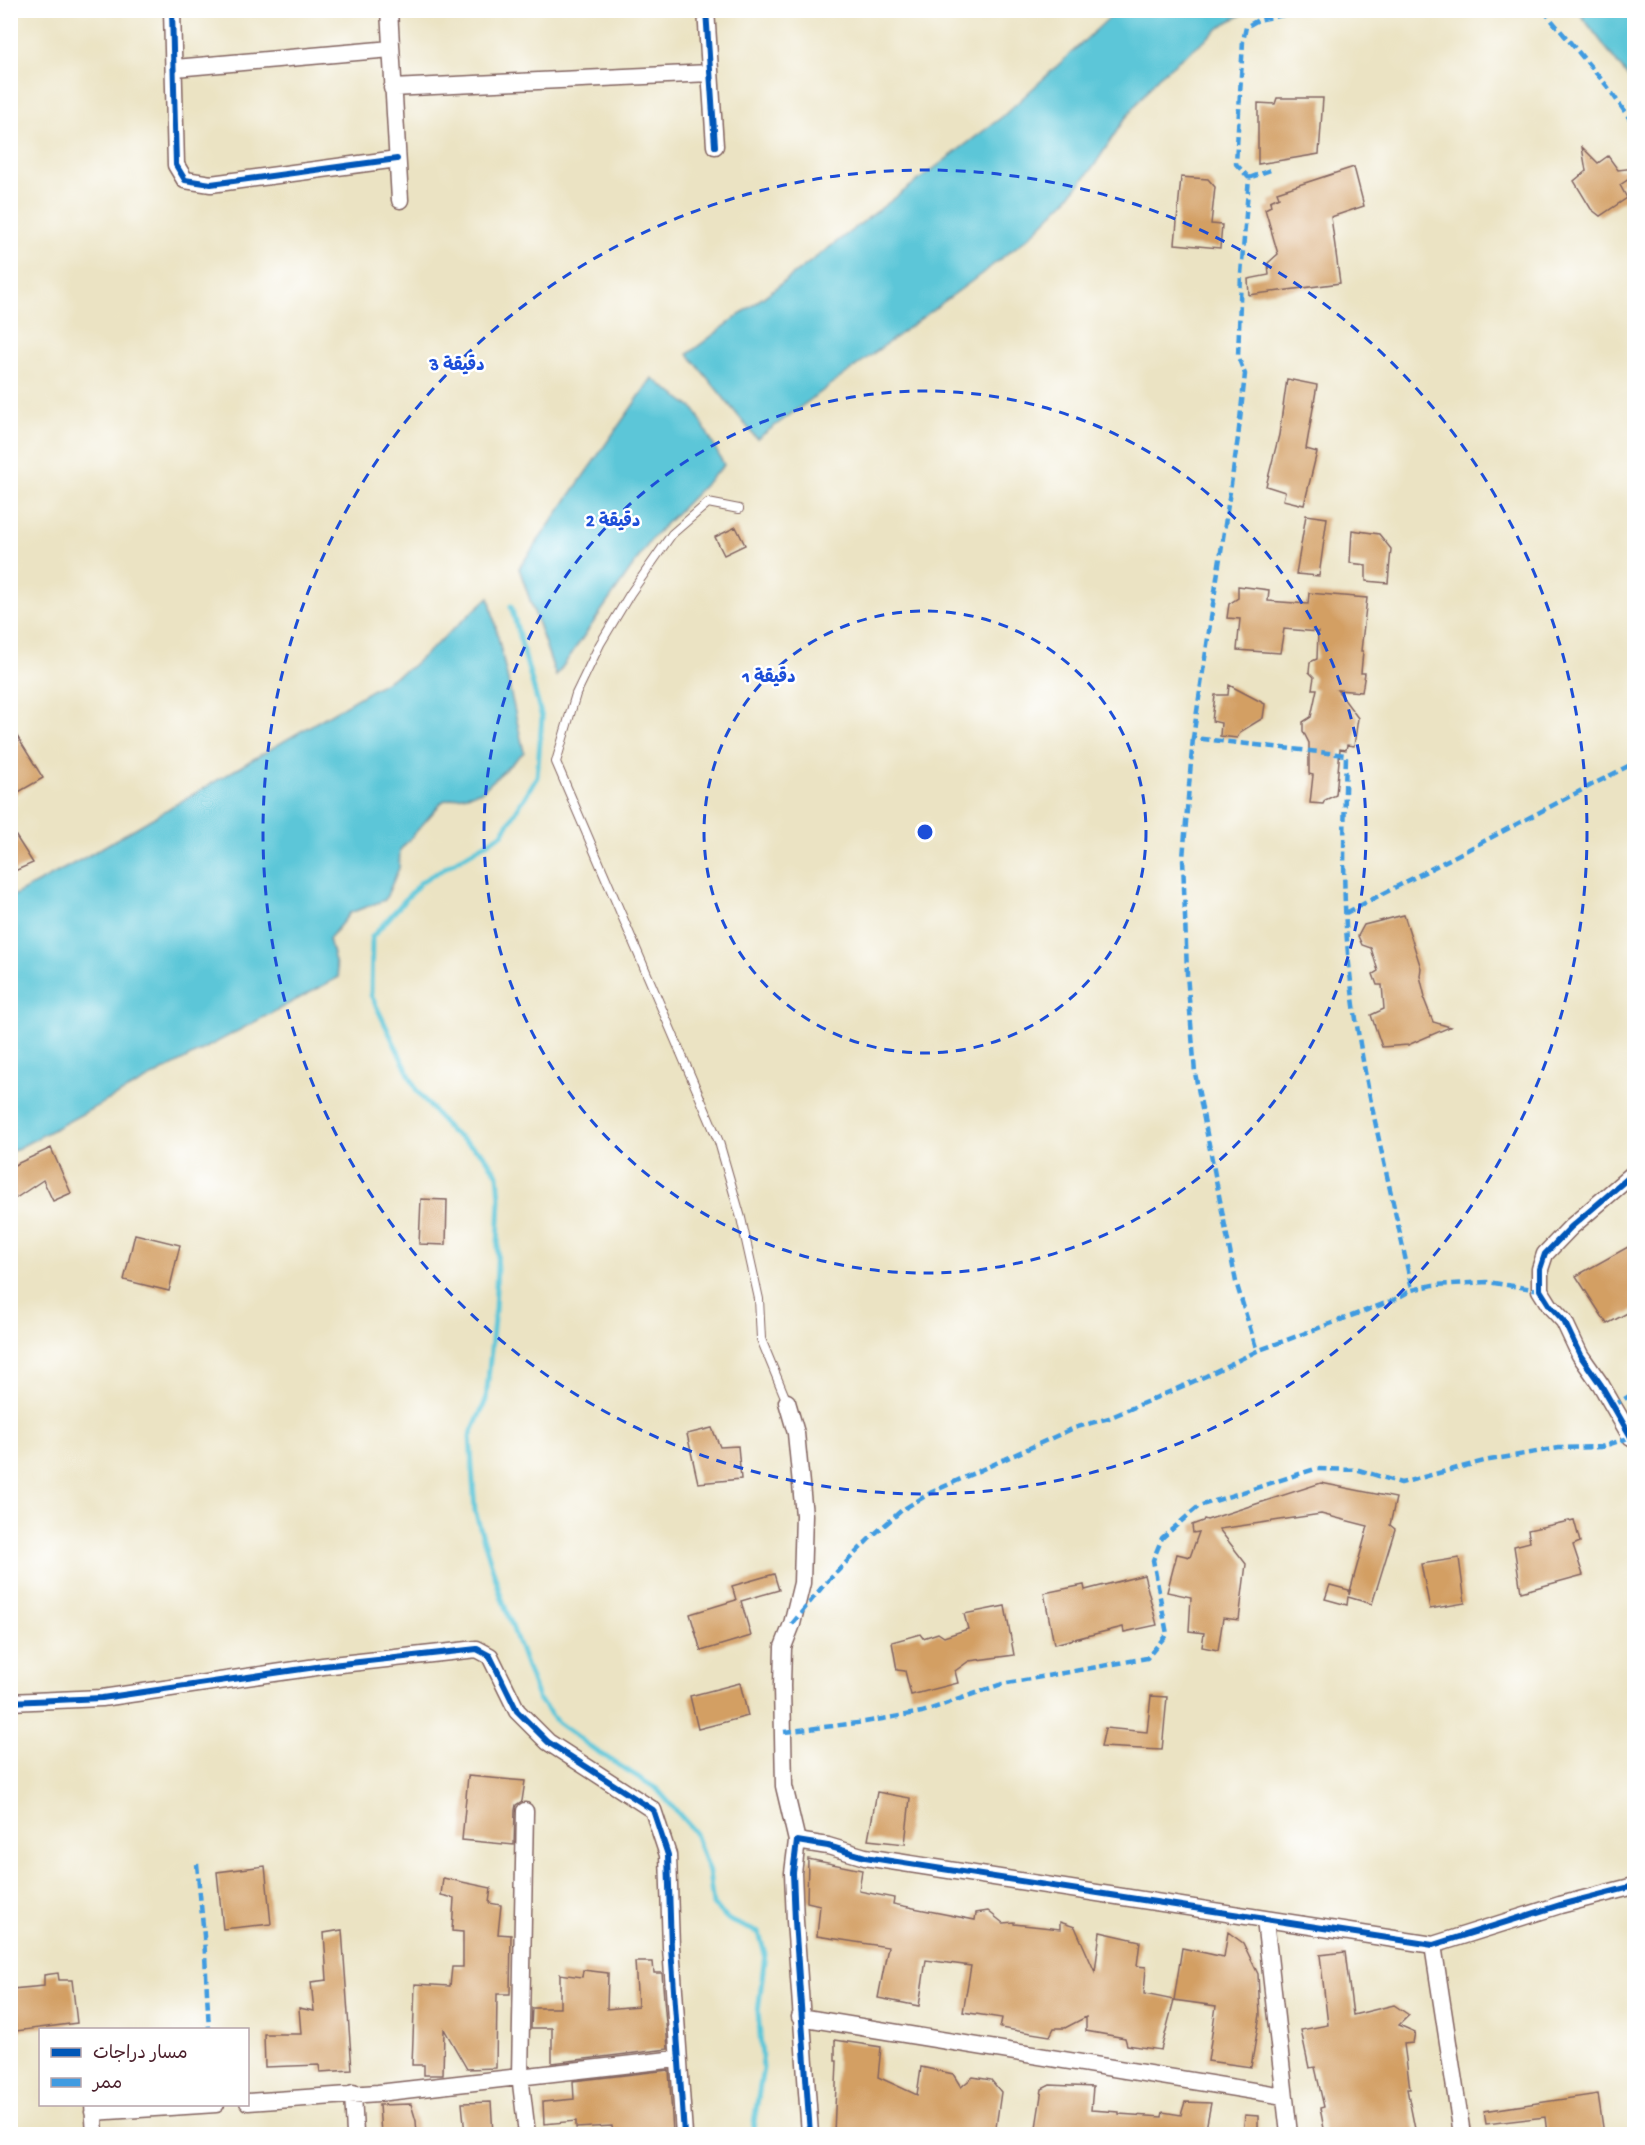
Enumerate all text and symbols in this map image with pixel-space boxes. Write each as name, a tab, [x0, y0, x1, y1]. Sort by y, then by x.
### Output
text: 3 دقيقة	[428, 354, 485, 377]
text: 2 دقيقة	[586, 510, 640, 533]
text: 1 دقيقة	[741, 666, 796, 689]
centre of rings	[915, 822, 935, 842]
legend	[39, 2028, 249, 2106]
text: مسار دراجات	[93, 2044, 188, 2065]
text: ممر	[91, 2074, 122, 2095]

